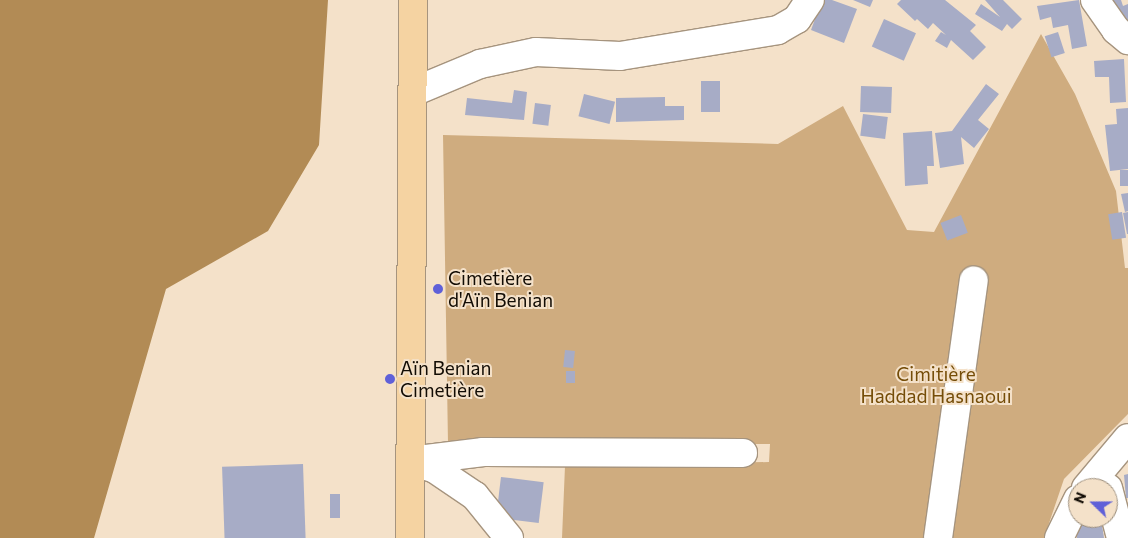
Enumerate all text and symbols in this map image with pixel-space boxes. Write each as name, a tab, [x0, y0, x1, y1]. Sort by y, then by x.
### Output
place label: Cimetière d'Aïn Benian	[448, 267, 553, 311]
marker: Cimetière d'Aïn Benian	[432, 283, 444, 295]
place label: Aïn Benian Cimetière	[400, 357, 491, 401]
park label: Cimitière Haddad Hasnaoui	[860, 363, 1012, 407]
marker: Aïn Benian Cimetière	[384, 373, 396, 385]
north arrow	[1068, 478, 1118, 528]
text: N	[1070, 490, 1089, 506]

